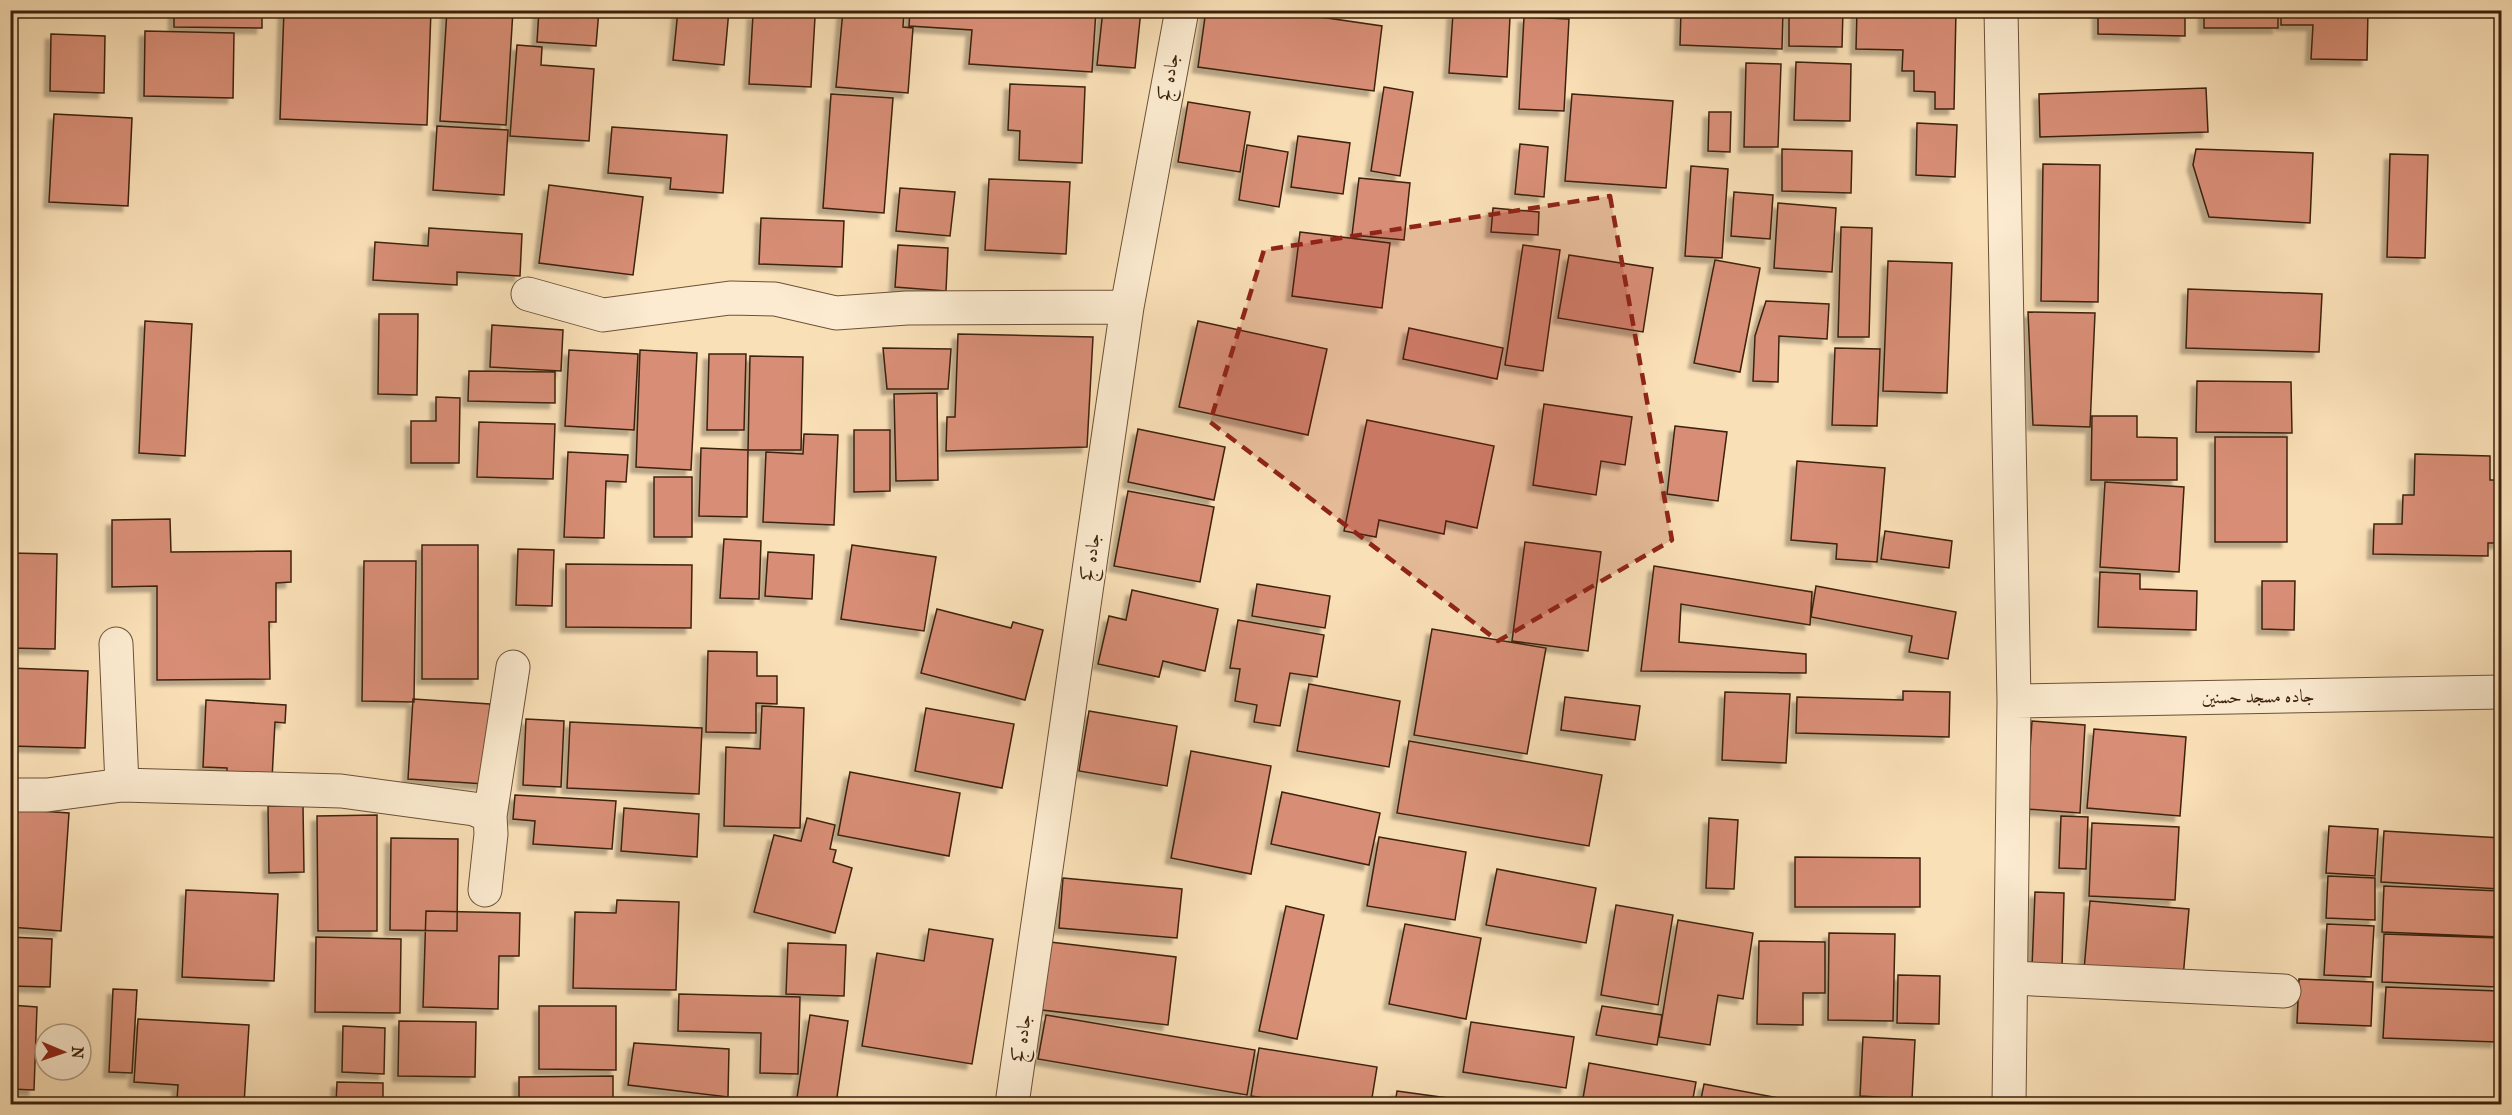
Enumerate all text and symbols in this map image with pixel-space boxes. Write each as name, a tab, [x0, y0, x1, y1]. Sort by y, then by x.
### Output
street label: جاده کج	[1154, 51, 1188, 103]
street label: جاده کج	[1077, 532, 1110, 583]
street label: جاده مسجد حسنین	[2201, 686, 2315, 708]
street label: جاده کج	[1008, 1013, 1041, 1064]
north arrow	[33, 1022, 93, 1082]
text: N	[68, 1046, 87, 1060]

